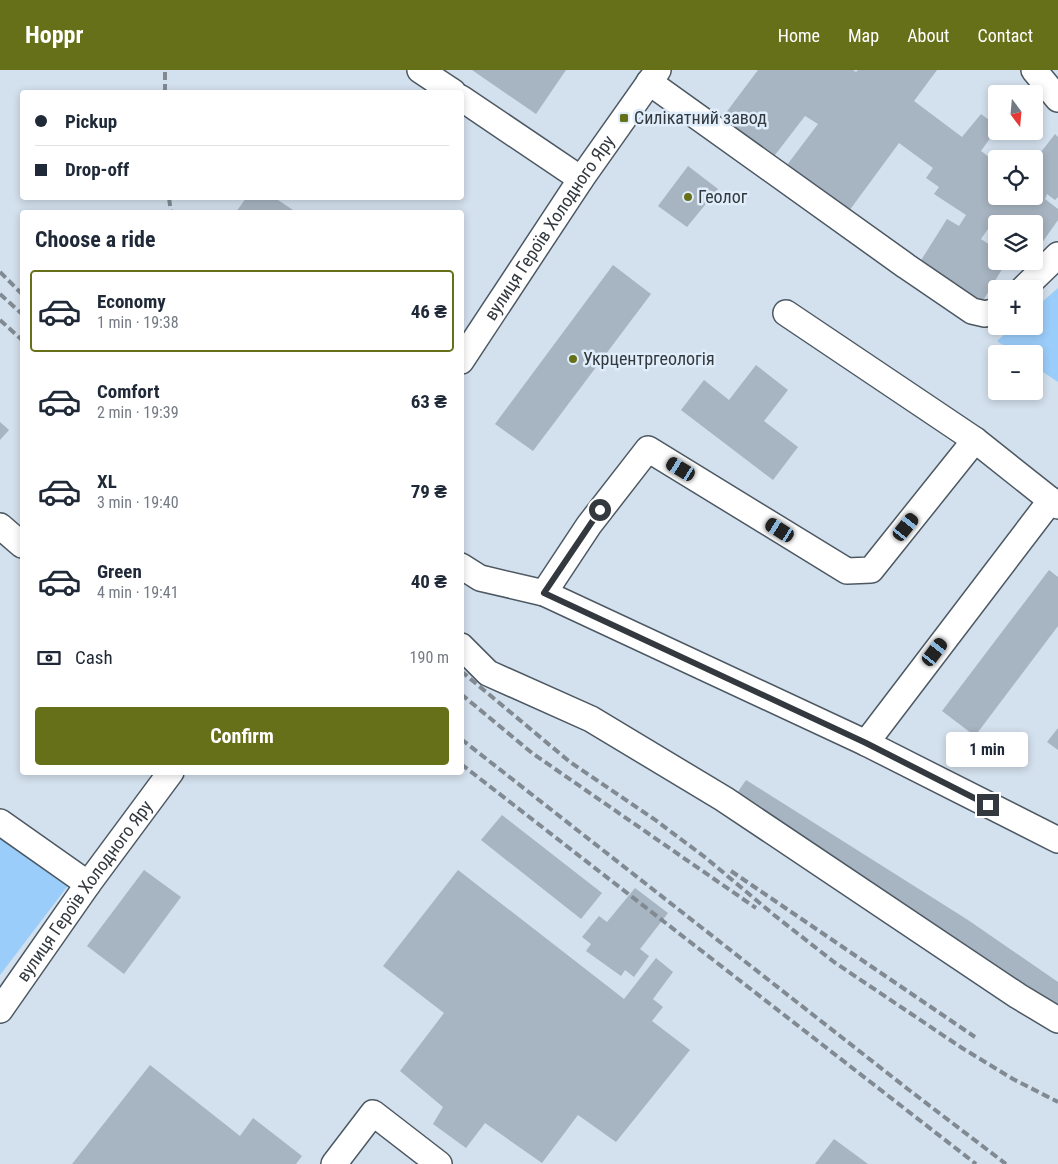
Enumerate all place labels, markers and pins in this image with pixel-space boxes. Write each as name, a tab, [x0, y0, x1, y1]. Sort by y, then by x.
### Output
place label: Силікатний завод	[634, 107, 767, 128]
marker: Силікатний завод	[618, 112, 630, 124]
place label: Геолог	[698, 186, 748, 207]
marker: Геолог	[682, 191, 694, 203]
place label: Укрцентргеологія	[583, 348, 715, 369]
marker: Укрцентргеологія	[567, 353, 579, 365]

